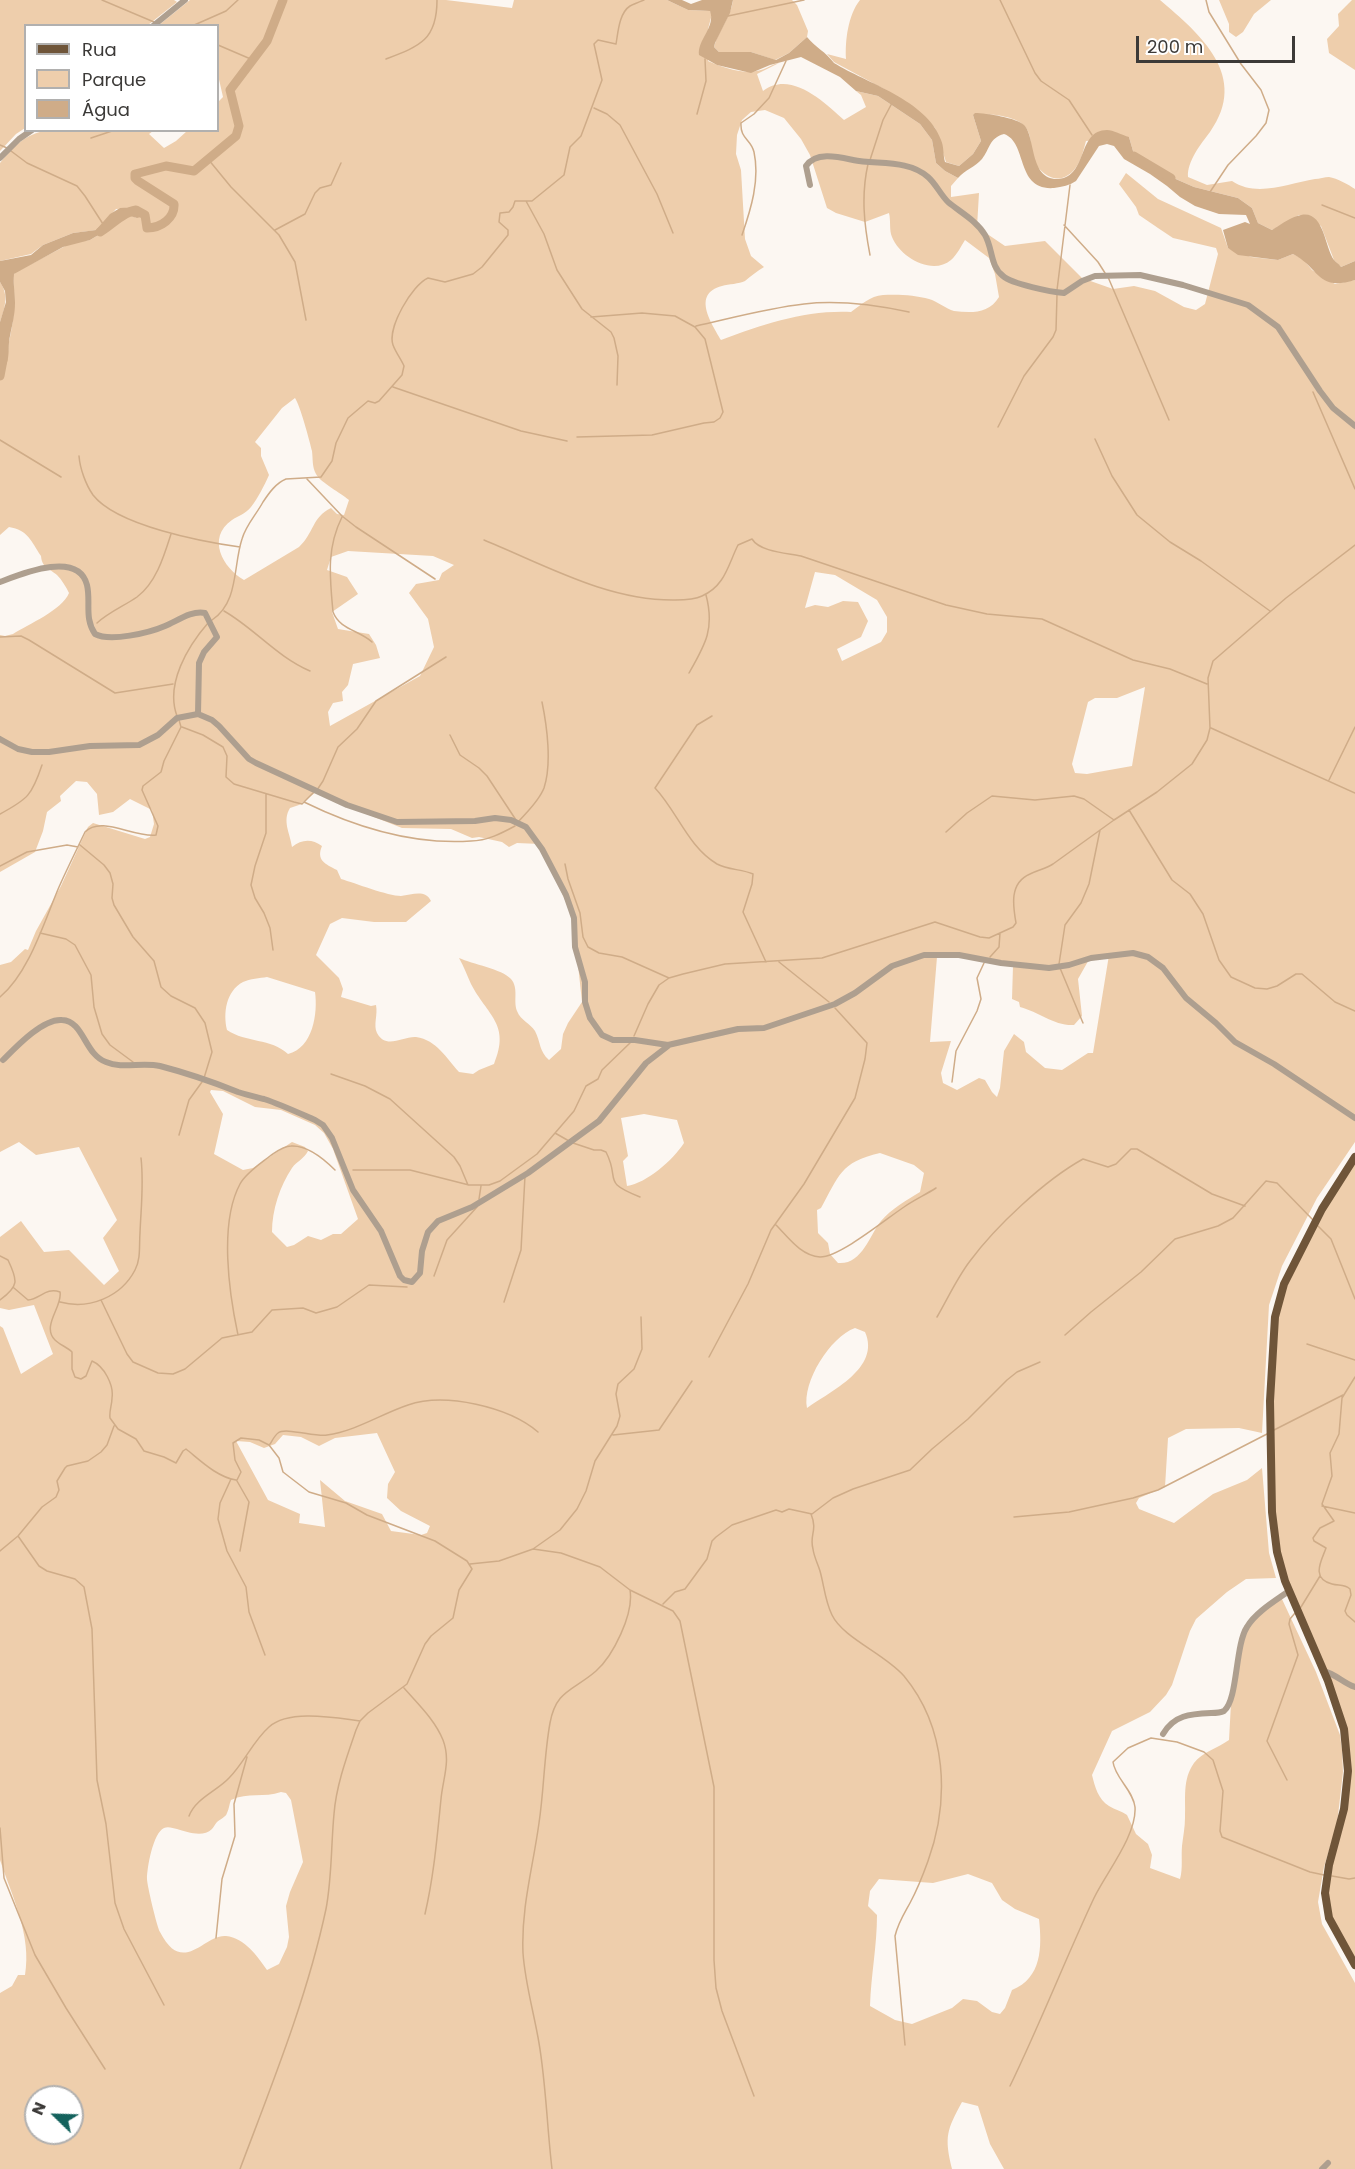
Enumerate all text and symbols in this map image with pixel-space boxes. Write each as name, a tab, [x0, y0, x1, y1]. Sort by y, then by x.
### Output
legend	[24, 24, 219, 132]
scale bar	[1139, 24, 1298, 62]
text: 200 m	[1147, 34, 1203, 59]
text: Rua	[82, 37, 117, 62]
text: Parque	[82, 67, 146, 92]
text: Água	[82, 97, 130, 122]
north arrow	[24, 2085, 84, 2145]
text: N	[26, 2099, 52, 2119]

